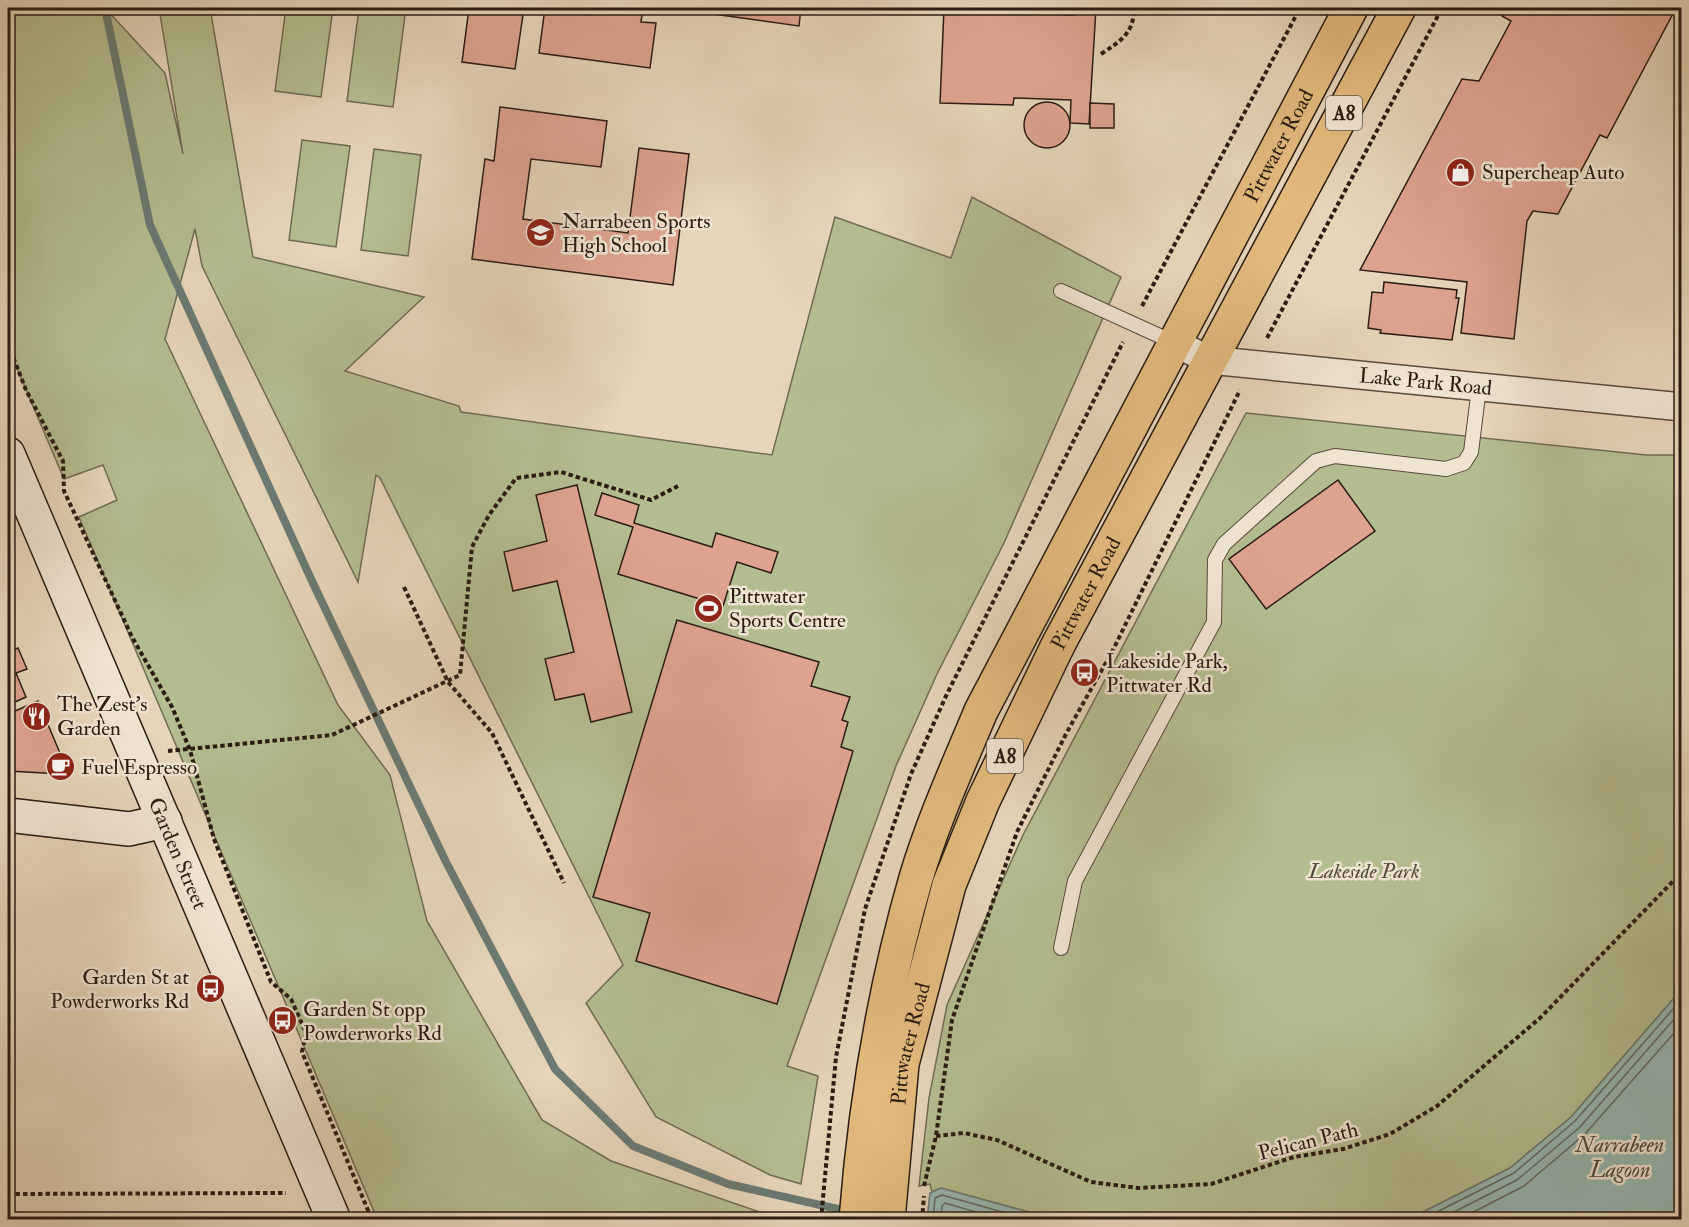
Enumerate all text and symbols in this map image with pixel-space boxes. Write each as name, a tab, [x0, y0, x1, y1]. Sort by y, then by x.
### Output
street label: Pittwater Road	[1238, 84, 1320, 207]
road number: A8	[1326, 96, 1362, 130]
shop icon: Supercheap Auto	[1445, 156, 1477, 188]
place label: Supercheap Auto	[1482, 159, 1624, 186]
place label: Narrabeen Sports High School	[562, 208, 711, 259]
school or university icon: Narrabeen Sports High School	[525, 217, 557, 249]
street label: Lake Park Road	[1358, 362, 1494, 402]
street label: Pittwater Road	[1045, 532, 1128, 655]
place label: Pittwater Sports Centre	[729, 583, 846, 634]
sports icon: Pittwater Sports Centre	[692, 592, 724, 624]
place label: Lakeside Park, Pittwater Rd	[1106, 648, 1228, 699]
bus stop icon: Lakeside Park, Pittwater Rd	[1069, 657, 1101, 689]
place label: The Zest's Garden	[57, 691, 148, 742]
restaurant icon: The Zest's Garden	[20, 700, 52, 732]
road number: A8	[987, 739, 1023, 773]
cafe icon: Fuel Espresso	[44, 751, 76, 783]
place label: Fuel Espresso	[81, 754, 197, 781]
street label: Garden Street	[142, 793, 213, 914]
park label: Lakeside Park	[1307, 858, 1420, 885]
place label: Garden St at Powderworks Rd	[50, 964, 190, 1015]
bus stop icon: Garden St at Powderworks Rd	[194, 973, 226, 1005]
street label: Pittwater Road	[885, 979, 937, 1106]
place label: Garden St opp Powderworks Rd	[303, 996, 442, 1047]
bus stop icon: Garden St opp Powderworks Rd	[266, 1005, 298, 1037]
street label: Pelican Path	[1255, 1116, 1361, 1167]
water label: Narrabeen Lagoon	[1575, 1131, 1664, 1184]

